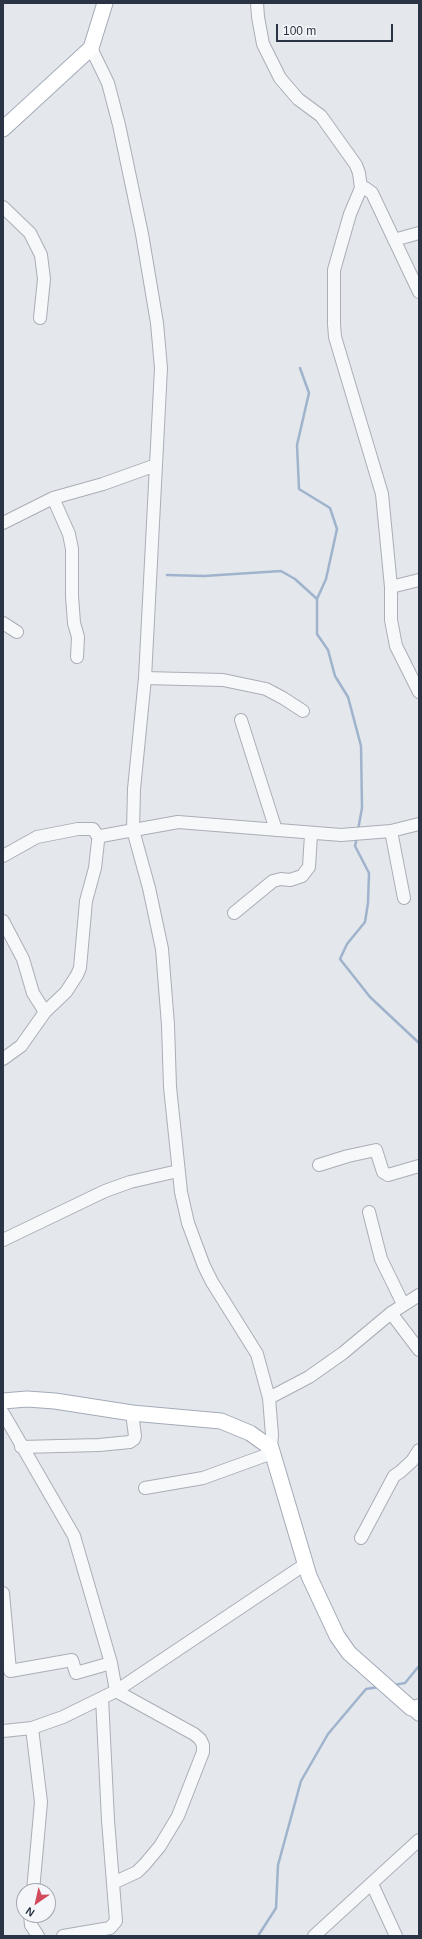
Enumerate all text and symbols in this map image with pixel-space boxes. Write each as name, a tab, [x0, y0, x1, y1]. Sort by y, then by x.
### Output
scale bar	[278, 16, 395, 42]
text: 100 m	[283, 24, 316, 38]
north arrow	[16, 1883, 56, 1923]
text: N	[23, 1905, 37, 1919]

